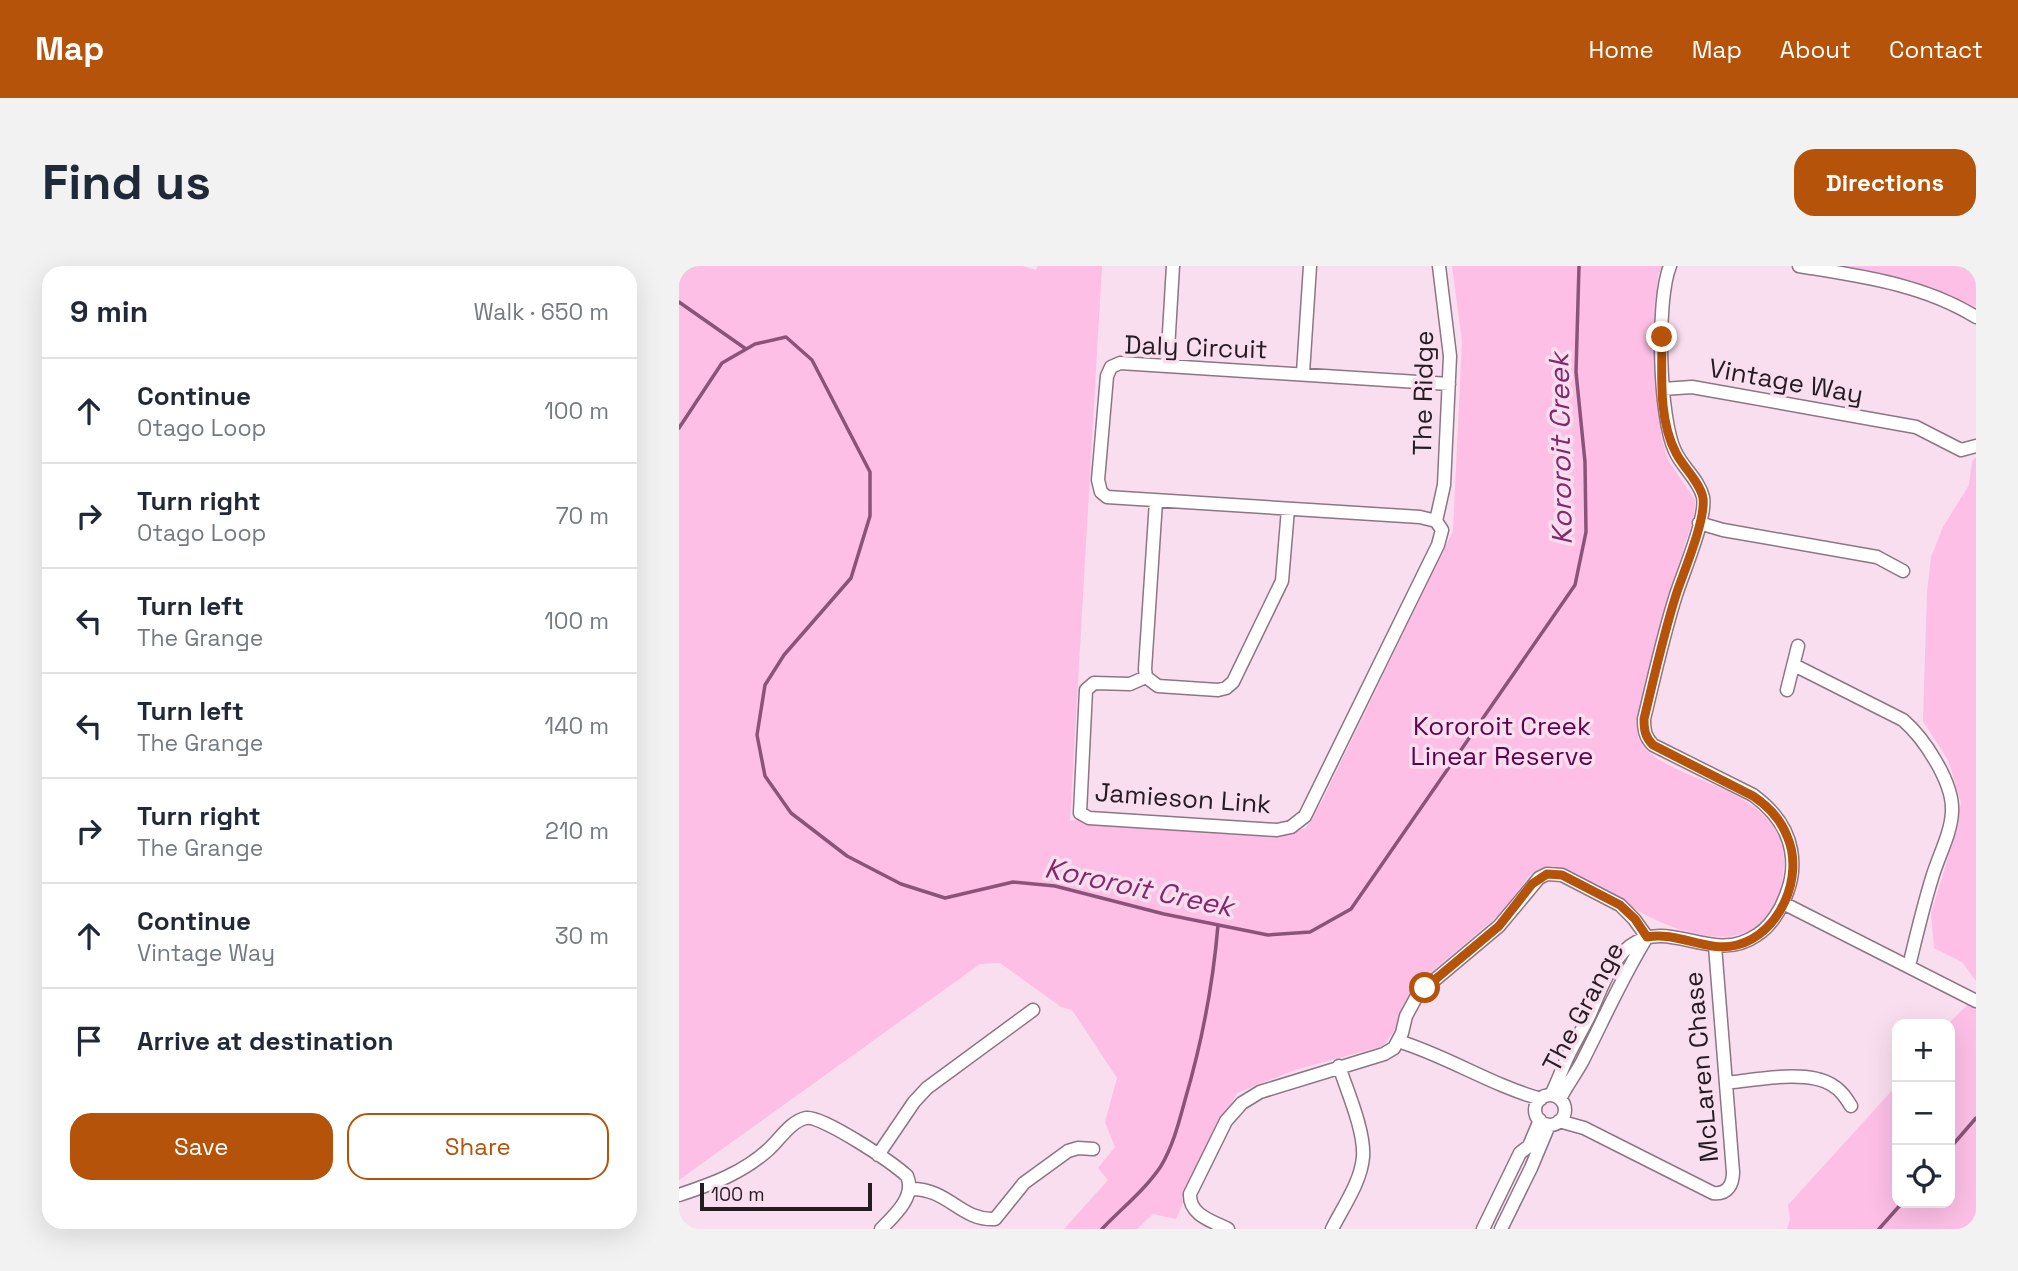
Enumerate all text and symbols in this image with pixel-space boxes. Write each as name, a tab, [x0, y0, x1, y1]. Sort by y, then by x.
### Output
text: Map	[35, 28, 104, 70]
text: Home	[1588, 34, 1654, 65]
text: Map	[1692, 34, 1742, 65]
text: About	[1780, 34, 1851, 65]
text: Contact	[1889, 34, 1983, 65]
button: Directions	[1794, 149, 1976, 216]
text: Find us	[42, 151, 211, 213]
text: 9 min	[70, 292, 148, 331]
text: Walk · 650 m	[473, 297, 609, 327]
route end	[1646, 321, 1677, 352]
street label: Daly Circuit	[1124, 328, 1268, 366]
street label: The Ridge	[1405, 330, 1441, 456]
water label: Kororoit Creek	[1540, 350, 1580, 545]
street label: Vintage Way	[1706, 351, 1866, 411]
text: Continue	[137, 379, 251, 413]
icon: ahead	[70, 392, 108, 430]
text: 100 m	[544, 396, 609, 426]
text: Otago Loop	[137, 413, 266, 443]
text: Turn right	[137, 484, 261, 518]
icon: right	[70, 497, 108, 535]
text: 70 m	[556, 501, 609, 531]
text: Otago Loop	[137, 518, 266, 548]
text: Turn left	[137, 589, 244, 623]
icon: left	[70, 602, 108, 640]
text: 100 m	[544, 606, 609, 636]
text: The Grange	[137, 623, 263, 653]
text: Turn left	[137, 694, 244, 728]
icon: left	[70, 707, 108, 745]
park label: Kororoit Creek Linear Reserve	[1411, 709, 1593, 773]
text: 140 m	[545, 711, 609, 741]
text: The Grange	[137, 728, 263, 758]
street label: Jamieson Link	[1094, 775, 1272, 821]
text: Turn right	[137, 799, 261, 833]
icon: right	[70, 812, 108, 850]
text: 210 m	[545, 816, 609, 846]
text: The Grange	[137, 833, 263, 863]
water label: Kororoit Creek	[1041, 849, 1239, 925]
text: Continue	[137, 904, 251, 938]
icon: ahead	[70, 917, 108, 955]
text: 30 m	[555, 921, 609, 951]
street label: The Grange	[1534, 936, 1632, 1078]
text: Vintage Way	[137, 938, 275, 968]
street label: McLaren Chase	[1676, 970, 1726, 1164]
route start	[1409, 972, 1440, 1003]
map controls	[1892, 1019, 1955, 1208]
button: +	[1892, 1019, 1955, 1082]
icon: arrive	[70, 1022, 108, 1060]
text: Arrive at destination	[137, 1024, 394, 1058]
button: −	[1892, 1082, 1955, 1145]
button: Save	[70, 1113, 333, 1180]
button: Share	[347, 1113, 609, 1180]
button: locate	[1892, 1145, 1955, 1208]
scale bar	[700, 1180, 871, 1212]
text: 100 m	[711, 1182, 765, 1207]

